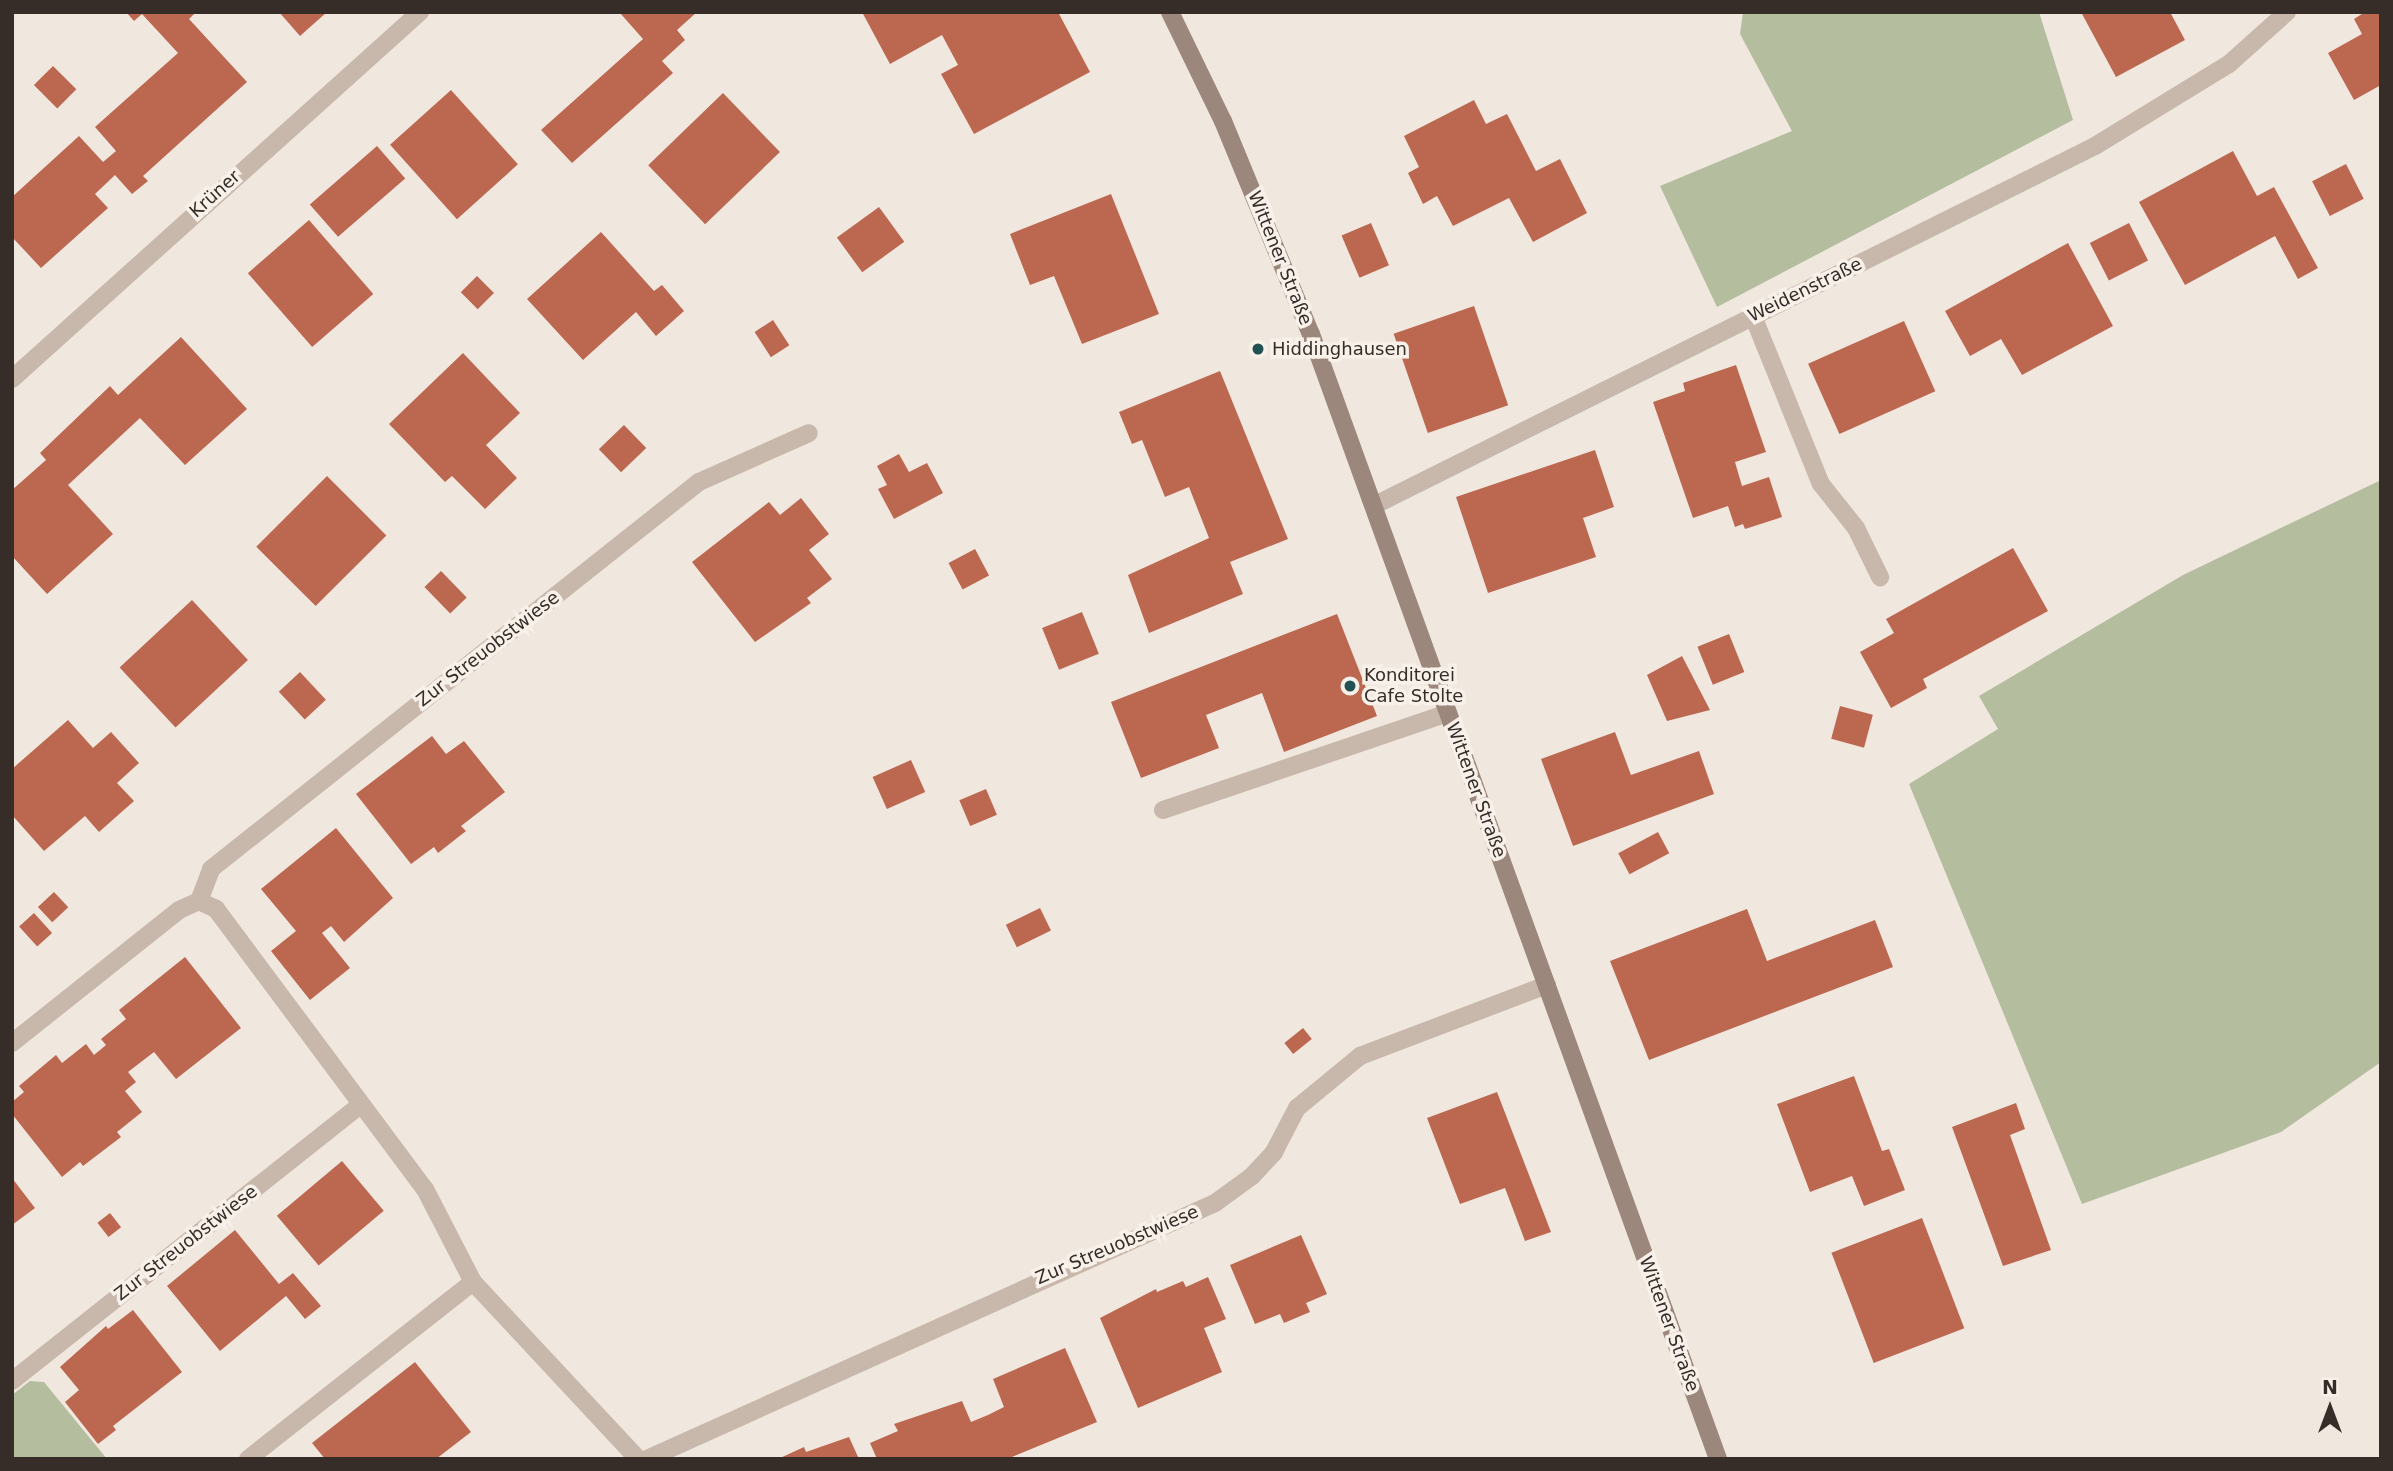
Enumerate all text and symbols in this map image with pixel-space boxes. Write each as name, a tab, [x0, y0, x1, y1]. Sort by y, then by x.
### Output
street label: Krüner	[185, 166, 245, 222]
street label: Wittener Straße	[1243, 188, 1317, 328]
street label: Weidenstraße	[1745, 253, 1865, 327]
place label: Hiddinghausen	[1272, 338, 1407, 360]
marker: Hiddinghausen	[1250, 341, 1266, 357]
street label: Zur Streuobstwiese	[412, 587, 564, 711]
place label: Konditorei Cafe Stolte	[1364, 665, 1463, 708]
marker: Konditorei Cafe Stolte	[1342, 678, 1358, 694]
street label: Wittener Straße	[1441, 719, 1511, 861]
street label: Zur Streuobstwiese	[110, 1181, 262, 1305]
street label: Zur Streuobstwiese	[1032, 1201, 1202, 1289]
street label: Wittener Straße	[1634, 1253, 1704, 1395]
north arrow	[2295, 1373, 2365, 1443]
text: N	[2322, 1376, 2338, 1398]

